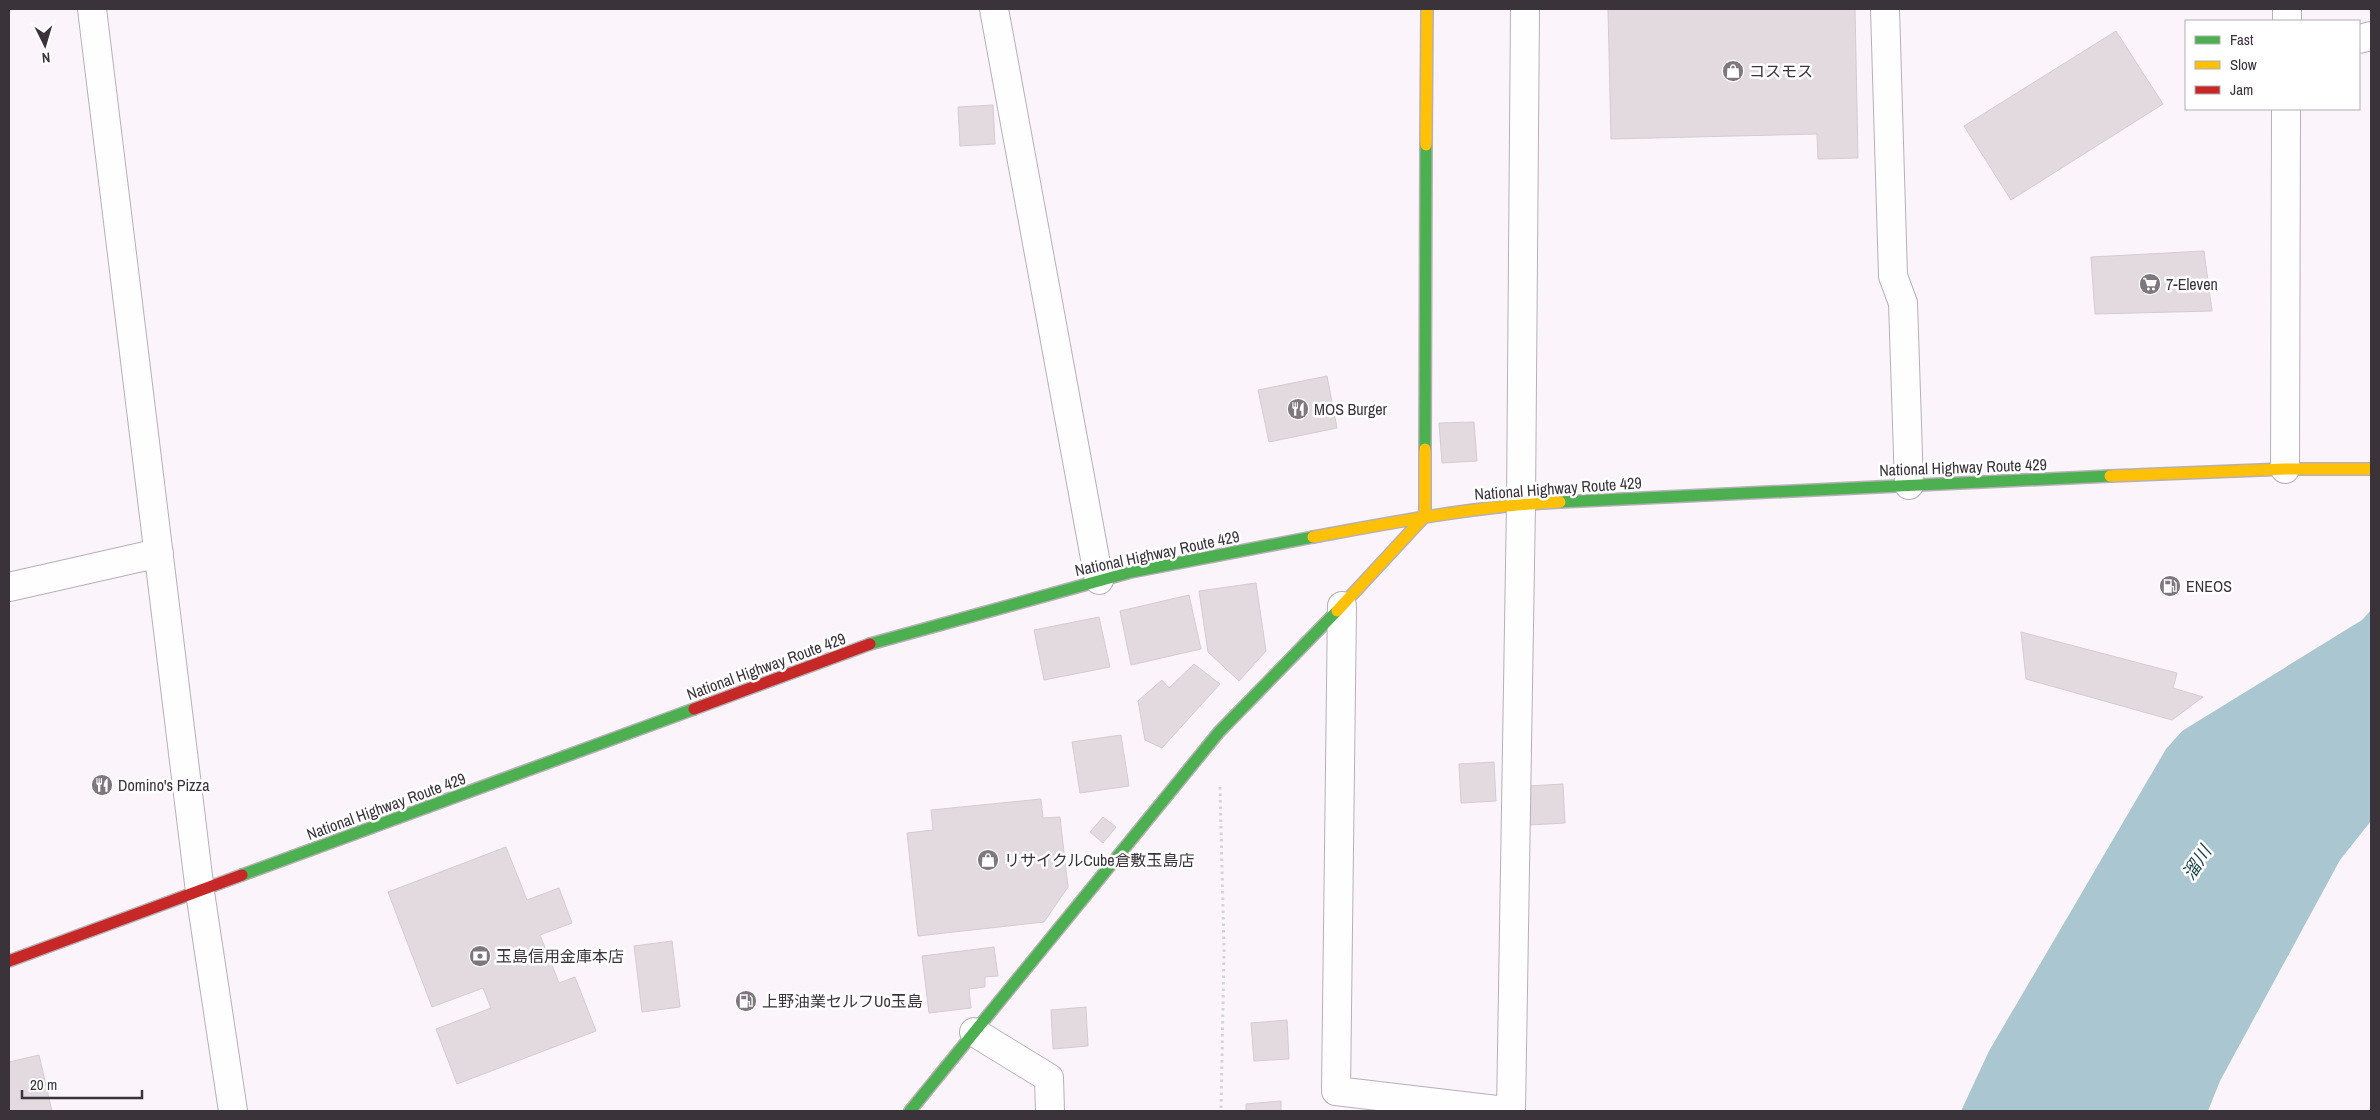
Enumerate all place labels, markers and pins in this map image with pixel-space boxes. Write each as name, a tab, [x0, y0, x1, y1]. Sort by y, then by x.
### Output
shop icon: コスモス	[1721, 59, 1745, 83]
place label: コスモス	[1749, 60, 1813, 82]
supermarket icon: 7-Eleven	[2138, 272, 2162, 296]
place label: 7-Eleven	[2166, 273, 2218, 295]
restaurant icon: MOS Burger	[1286, 397, 1310, 421]
place label: MOS Burger	[1314, 398, 1388, 420]
fuel station icon: ENEOS	[2158, 574, 2182, 598]
place label: ENEOS	[2186, 575, 2232, 597]
restaurant icon: Domino's Pizza	[90, 773, 114, 797]
place label: Domino's Pizza	[118, 774, 210, 796]
shop icon: リサイクルCube倉敷玉島店	[976, 848, 1000, 872]
place label: リサイクルCube倉敷玉島店	[1004, 849, 1195, 871]
bank icon: 玉島信用金庫本店	[468, 944, 492, 968]
place label: 玉島信用金庫本店	[496, 945, 624, 967]
fuel station icon: 上野油業セルフUo玉島	[734, 989, 758, 1013]
place label: 上野油業セルフUo玉島	[762, 990, 923, 1012]

